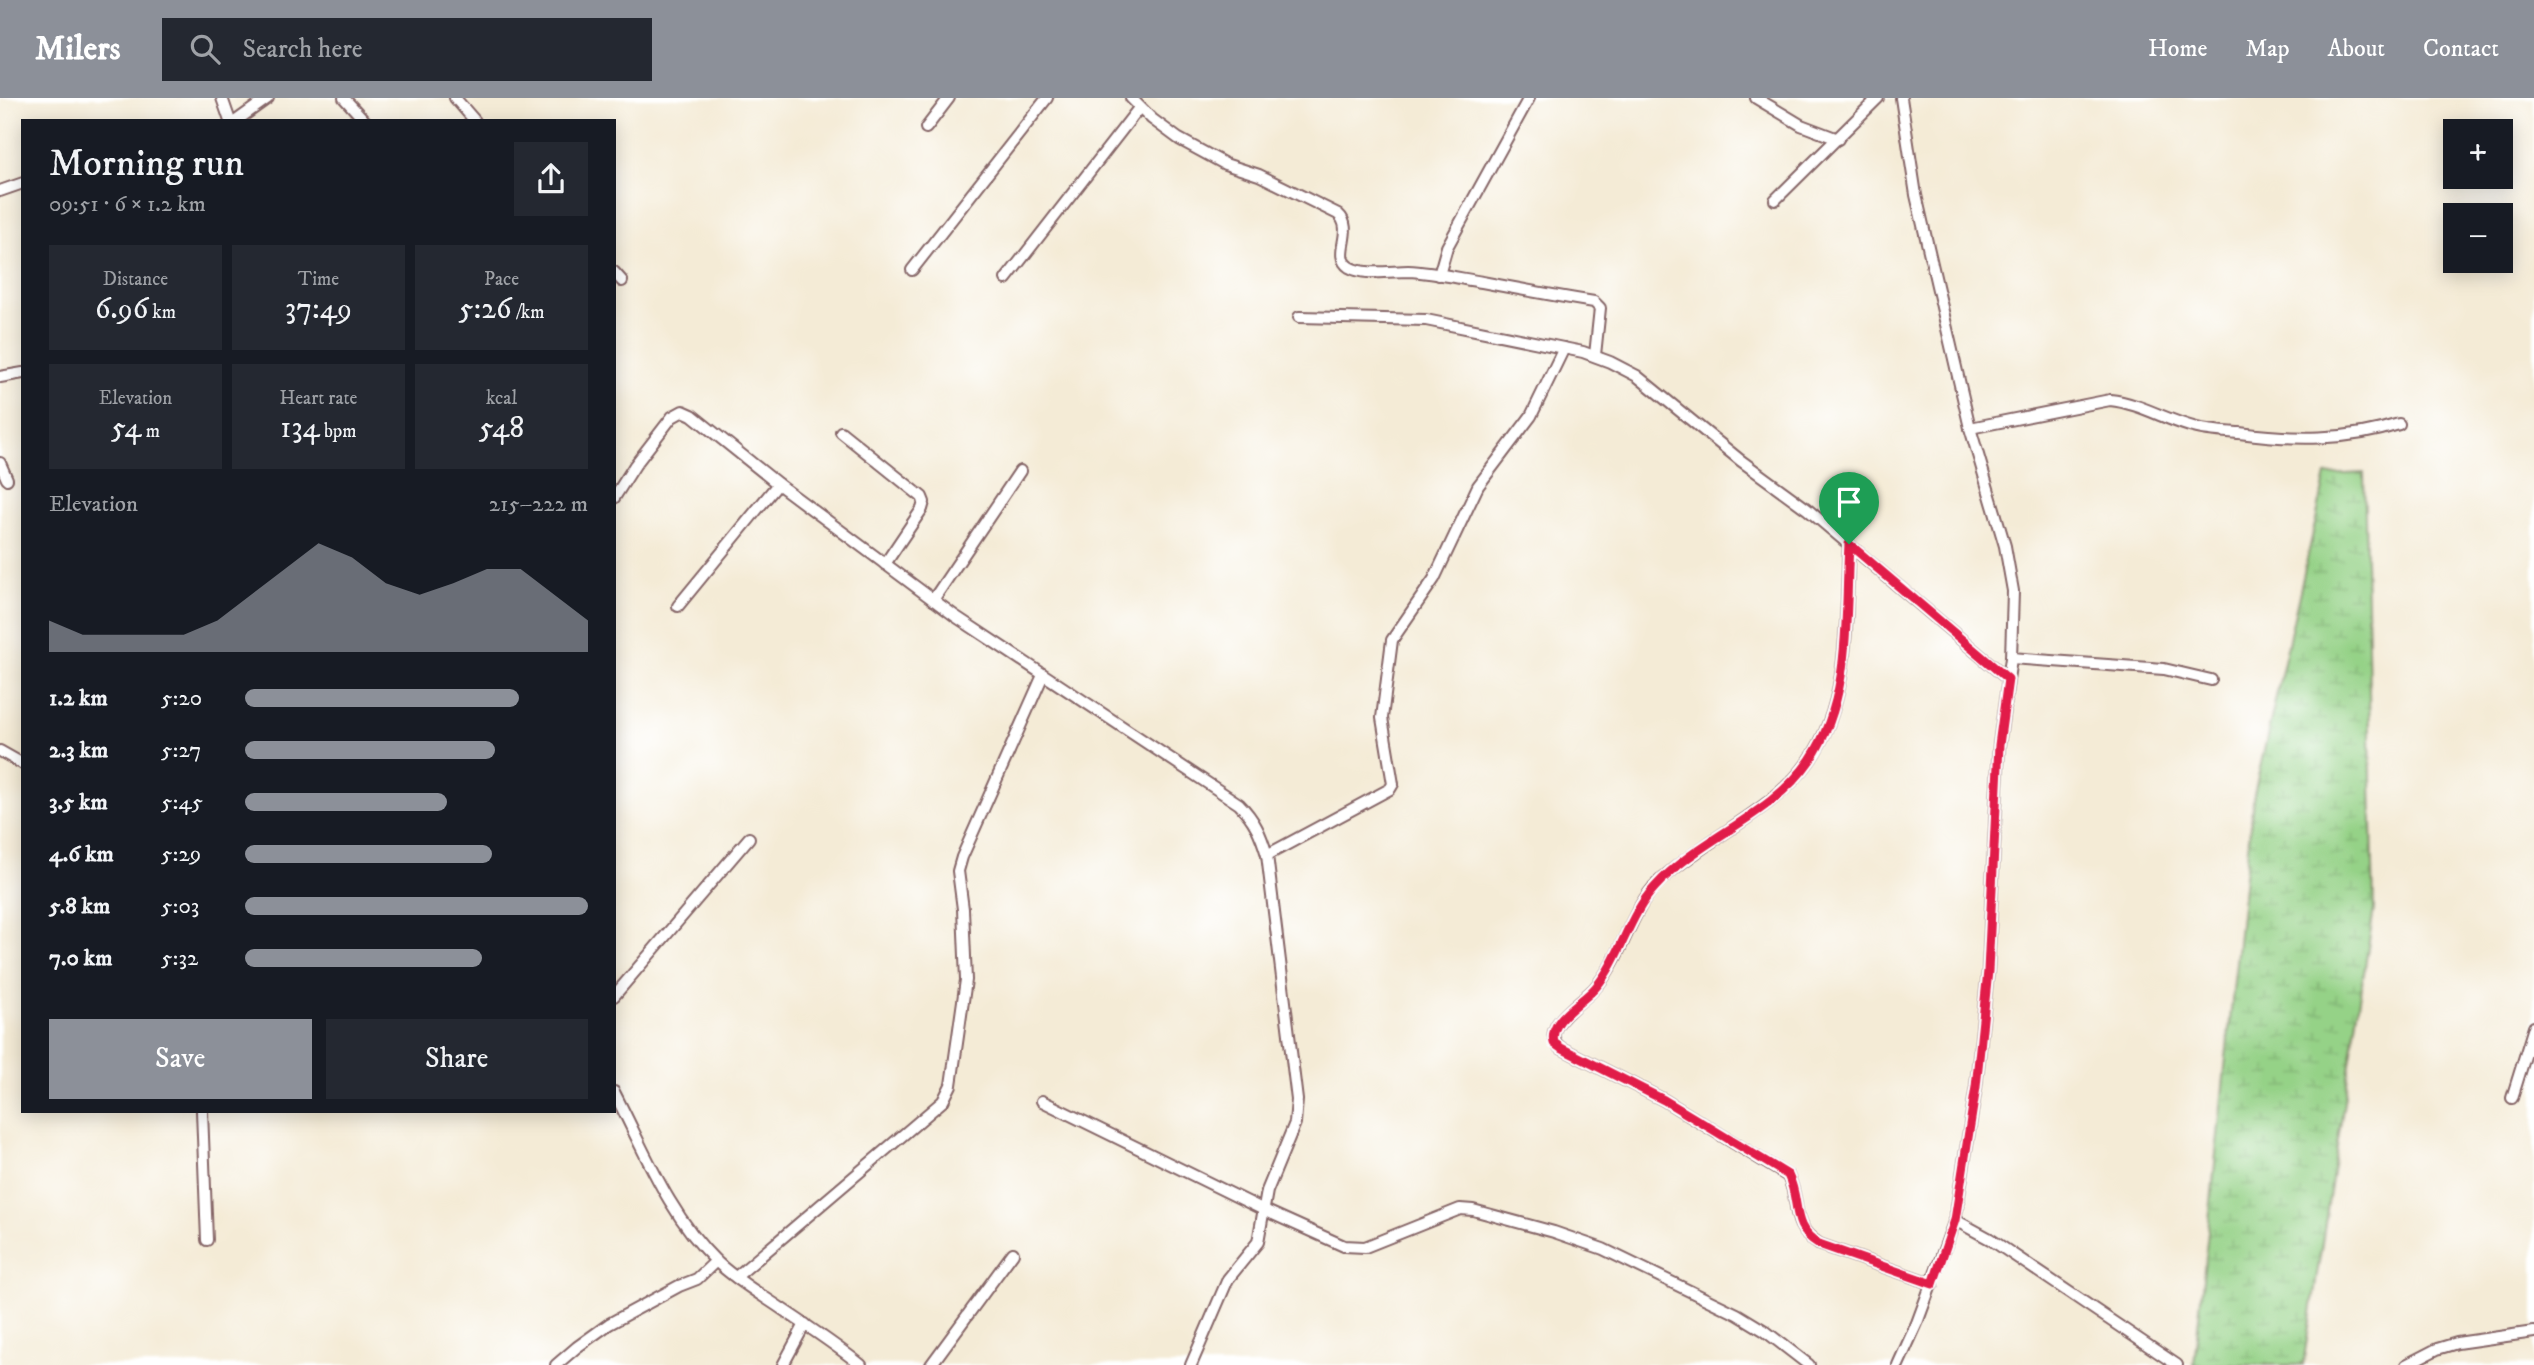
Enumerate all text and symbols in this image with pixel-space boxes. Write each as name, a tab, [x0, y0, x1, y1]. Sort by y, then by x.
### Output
search box	[162, 18, 652, 81]
text: Milers	[35, 29, 120, 70]
icon: search	[186, 30, 224, 68]
text: Search here	[242, 33, 363, 66]
text: Home	[2148, 34, 2207, 64]
text: Map	[2245, 34, 2290, 64]
text: About	[2328, 34, 2385, 64]
text: Contact	[2423, 34, 2499, 64]
map controls	[2443, 119, 2513, 273]
button: +	[2443, 119, 2513, 189]
text: Morning run	[49, 140, 244, 188]
button: share	[514, 142, 588, 216]
text: 09:51 · 6 × 1.2 km	[49, 190, 206, 219]
button: −	[2443, 203, 2513, 273]
text: Distance	[103, 268, 168, 291]
text: Time	[298, 268, 339, 291]
text: Pace	[484, 268, 519, 291]
text: 6.96	[95, 291, 148, 328]
text: 37:49	[285, 291, 352, 328]
text: 5:26	[458, 291, 512, 328]
text: km	[148, 301, 176, 324]
text: /km	[512, 301, 545, 324]
text: Elevation	[99, 387, 172, 410]
text: Heart rate	[280, 387, 357, 410]
text: kcal	[486, 387, 517, 410]
text: 54	[111, 410, 142, 447]
text: 134	[280, 410, 320, 447]
text: 548	[479, 410, 524, 447]
text: m	[142, 420, 160, 443]
text: bpm	[320, 420, 357, 443]
pin	[1819, 472, 1879, 544]
icon: arrive	[1830, 483, 1868, 521]
text: Elevation	[49, 490, 138, 519]
text: 215–222 m	[489, 490, 588, 519]
text: 1.2 km	[49, 684, 108, 713]
text: 5:20	[161, 684, 202, 713]
text: 2.3 km	[49, 736, 108, 765]
text: 5:27	[161, 736, 201, 765]
text: 3.5 km	[49, 788, 108, 817]
text: 5:45	[161, 788, 203, 817]
text: 4.6 km	[49, 840, 114, 869]
text: 5:29	[161, 840, 201, 869]
text: 5.8 km	[49, 892, 110, 921]
text: 5:03	[161, 892, 199, 921]
text: 7.0 km	[49, 944, 112, 973]
text: 5:32	[161, 944, 198, 973]
button: Save	[49, 1019, 312, 1099]
button: Share	[326, 1019, 588, 1099]

